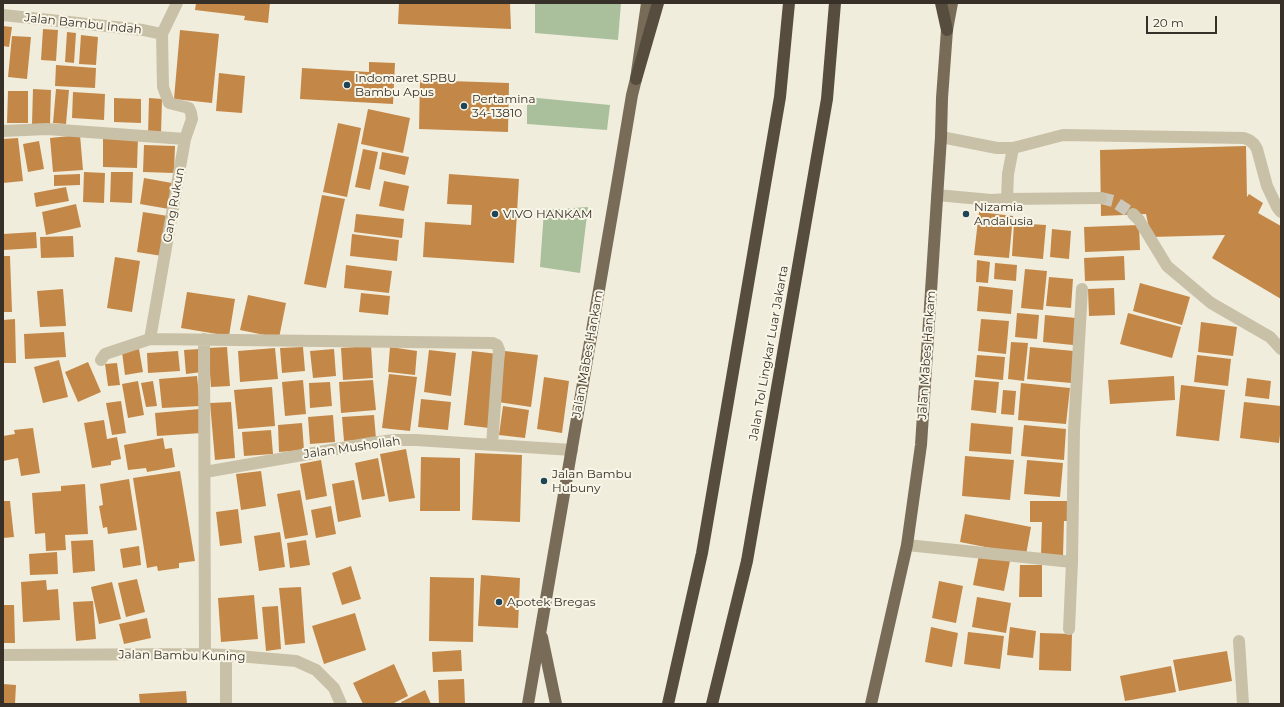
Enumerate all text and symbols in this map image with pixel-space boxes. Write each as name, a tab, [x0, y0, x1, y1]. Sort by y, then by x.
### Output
scale bar	[1148, 8, 1219, 34]
street label: Jalan Bambu Indah	[24, 11, 142, 37]
text: 20 m	[1153, 15, 1184, 30]
place label: Indomaret SPBU Bambu Apus	[355, 71, 457, 99]
marker: Indomaret SPBU Bambu Apus	[342, 80, 352, 90]
place label: Pertamina 34-13810	[472, 92, 536, 120]
marker: Pertamina 34-13810	[459, 101, 469, 111]
street label: Gang Rukun	[160, 166, 188, 244]
place label: Nizamia Andalusia	[974, 200, 1033, 228]
place label: VIVO HANKAM	[503, 207, 592, 221]
marker: VIVO HANKAM	[490, 209, 500, 219]
marker: Nizamia Andalusia	[961, 209, 971, 219]
street label: Jalan Tol Lingkar Luar Jakarta	[746, 264, 792, 442]
street label: Jalan Mabes Hankam	[570, 289, 606, 419]
street label: Jalan Mabes Hankam	[915, 290, 939, 420]
street label: Jalan Mushollah	[303, 434, 401, 462]
place label: Jalan Bambu Hubuny	[552, 467, 632, 495]
marker: Jalan Bambu Hubuny	[539, 476, 549, 486]
place label: Apotek Bregas	[507, 595, 596, 609]
marker: Apotek Bregas	[494, 597, 504, 607]
street label: Jalan Bambu Kuning	[118, 648, 246, 664]

